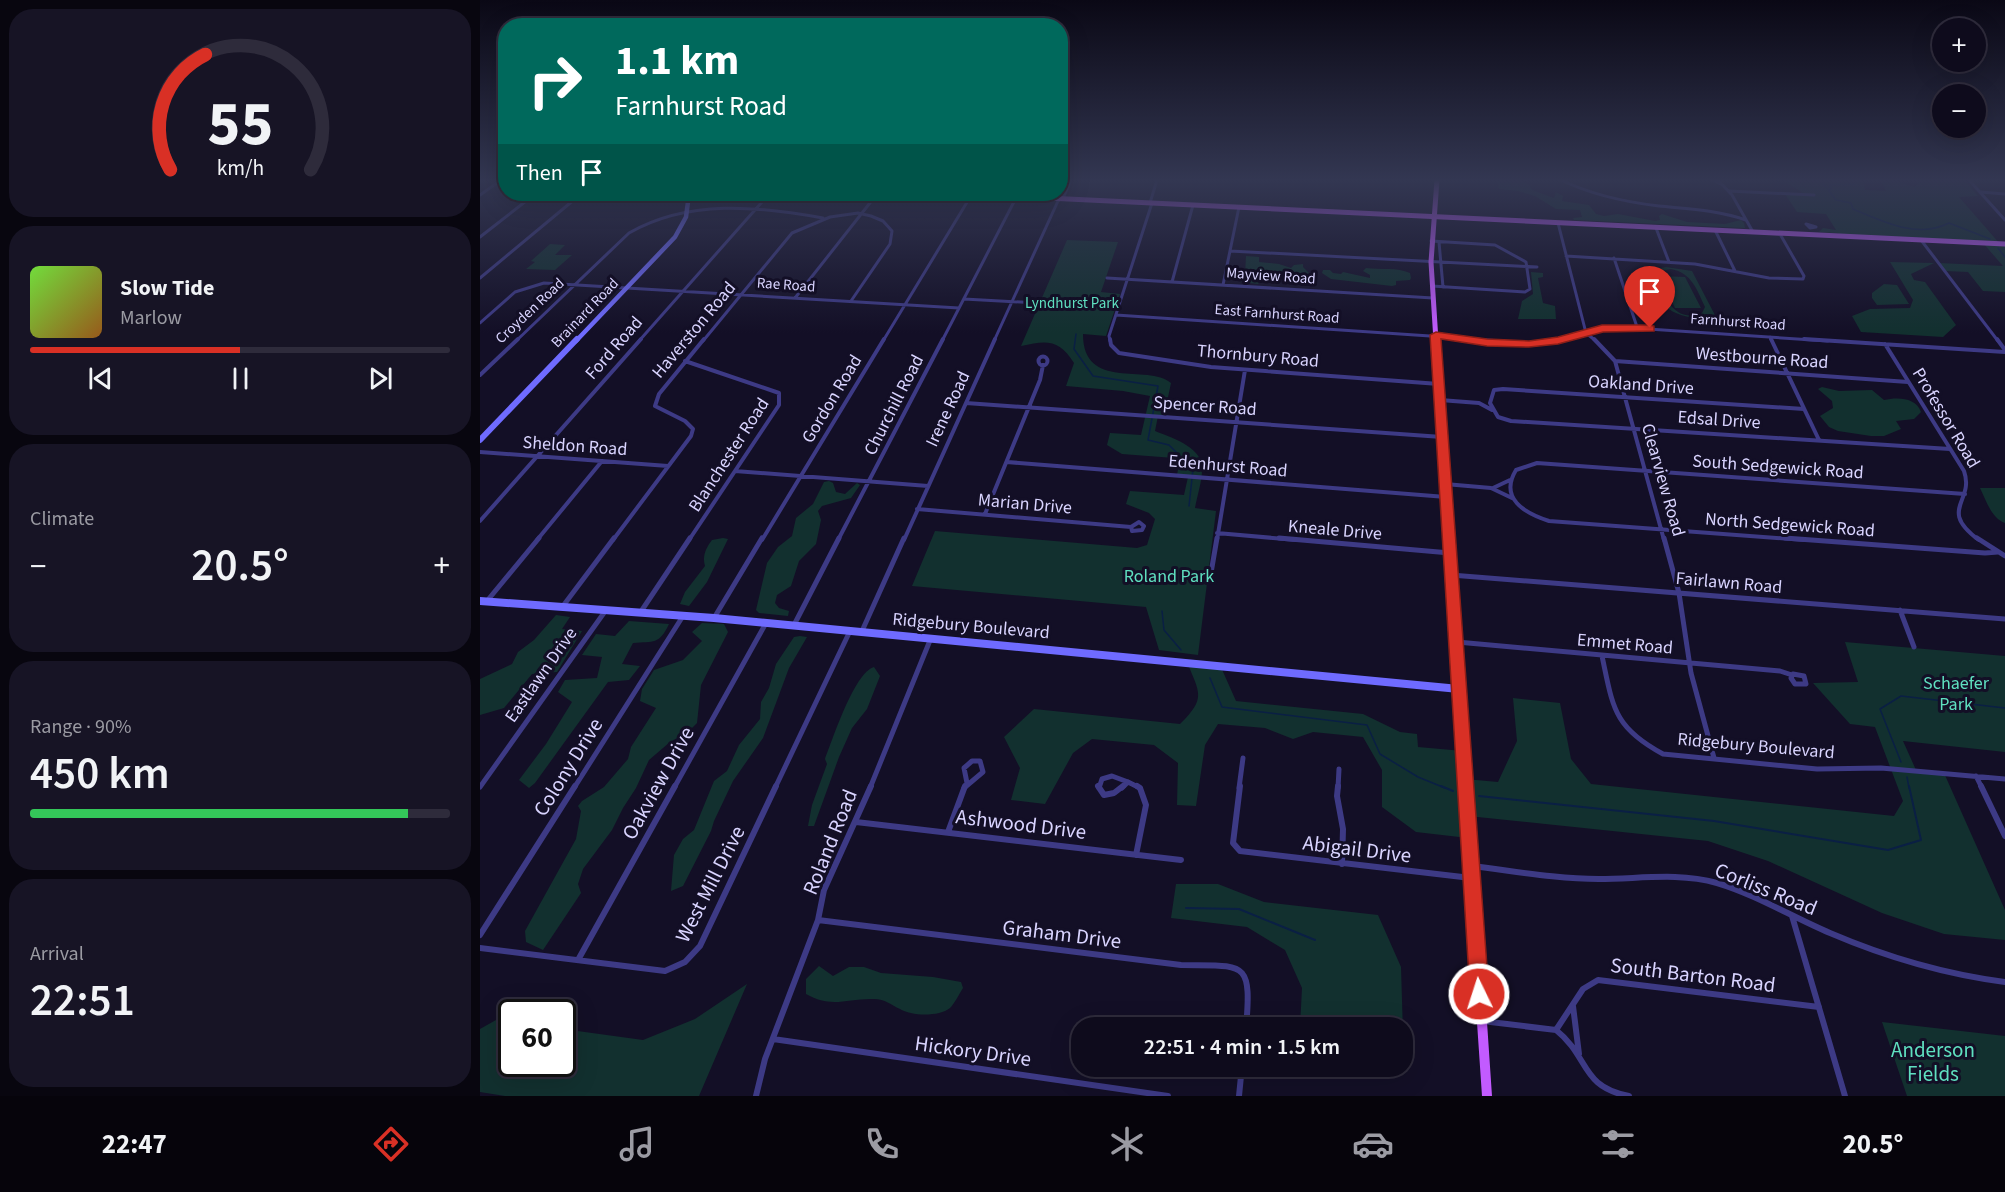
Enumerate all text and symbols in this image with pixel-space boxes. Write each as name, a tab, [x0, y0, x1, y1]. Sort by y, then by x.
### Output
map controls	[1932, 18, 1986, 138]
button: +	[1932, 18, 1986, 72]
text: 1.1 km	[615, 31, 739, 91]
icon: right	[516, 42, 594, 120]
text: 55	[207, 80, 273, 169]
button: −	[1932, 84, 1986, 138]
text: Farnhurst Road	[615, 87, 787, 126]
text: km/h	[216, 154, 264, 185]
icon: arrive	[575, 156, 608, 189]
text: Then	[516, 157, 563, 189]
street label: Mayview Road	[1226, 262, 1316, 290]
pin	[1624, 266, 1675, 328]
text: Slow Tide	[120, 272, 214, 304]
street label: Rae Road	[756, 272, 816, 298]
street label: Croyden Road	[491, 273, 569, 349]
street label: Brainard Road	[546, 274, 624, 352]
icon: arrive	[1633, 275, 1666, 308]
street label: Haverston Road	[646, 276, 742, 384]
park label: Lyndhurst Park	[1025, 293, 1119, 314]
street label: East Farnhurst Road	[1214, 299, 1340, 329]
text: Marlow	[120, 304, 182, 332]
street label: Farnhurst Road	[1690, 308, 1786, 336]
street label: Ford Road	[579, 311, 649, 385]
street label: Thornbury Road	[1196, 338, 1320, 374]
street label: Westbourne Road	[1695, 341, 1829, 375]
street label: Gordon Road	[796, 350, 868, 448]
street label: Churchill Road	[858, 350, 930, 460]
icon: previous	[84, 362, 117, 395]
icon: pause	[224, 362, 257, 395]
icon: next	[364, 362, 397, 395]
street label: Professor Road	[1906, 363, 1986, 473]
street label: Irene Road	[920, 367, 976, 451]
street label: Oakland Drive	[1587, 369, 1695, 401]
street label: Spencer Road	[1152, 390, 1258, 422]
street label: Blanchester Road	[683, 393, 775, 517]
street label: Edsal Drive	[1677, 405, 1761, 435]
street label: Clearview Road	[1635, 421, 1691, 539]
street label: Sheldon Road	[522, 430, 628, 462]
street label: Edenhurst Road	[1167, 448, 1289, 484]
street label: South Sedgewick Road	[1691, 449, 1865, 485]
street label: Marian Drive	[977, 487, 1073, 521]
text: Climate	[30, 505, 94, 533]
street label: North Sedgewick Road	[1704, 507, 1876, 543]
street label: Kneale Drive	[1287, 513, 1383, 547]
text: 20.5°	[191, 534, 289, 598]
text: −	[30, 543, 46, 590]
text: +	[434, 543, 450, 590]
park label: Roland Park	[1124, 564, 1214, 589]
street label: Fairlawn Road	[1675, 566, 1783, 600]
street label: Ridgebury Boulevard	[891, 607, 1051, 645]
street label: Eastlawn Drive	[499, 622, 583, 728]
street label: Emmet Road	[1576, 627, 1674, 661]
park label: Schaefer Park	[1923, 671, 1990, 717]
street label: Colony Drive	[526, 712, 610, 822]
text: Range · 90%	[30, 713, 131, 741]
street label: Oakview Drive	[615, 721, 701, 845]
street label: Ridgebury Boulevard	[1676, 727, 1836, 765]
text: 450 km	[30, 742, 170, 806]
street label: Roland Road	[795, 785, 865, 899]
street label: Ashwood Drive	[954, 801, 1088, 847]
street label: West Mill Drive	[668, 820, 752, 948]
street label: Abigail Drive	[1301, 827, 1413, 871]
street label: Corliss Road	[1710, 855, 1822, 923]
street label: Graham Drive	[1001, 912, 1123, 956]
text: Arrival	[30, 940, 84, 968]
street label: South Barton Road	[1609, 950, 1777, 1000]
position arrow	[1447, 962, 1511, 1026]
text: 22:51	[30, 969, 135, 1033]
speed limit sign: 60	[498, 999, 576, 1077]
street label: Hickory Drive	[913, 1028, 1033, 1074]
text: 22:51 · 4 min · 1.5 km	[1144, 1031, 1340, 1063]
park label: Anderson Fields	[1891, 1035, 1975, 1089]
icon: directions	[370, 1123, 412, 1165]
icon: music	[616, 1123, 658, 1165]
icon: phone	[861, 1123, 903, 1165]
icon: climate	[1106, 1123, 1148, 1165]
icon: car	[1352, 1123, 1394, 1165]
icon: filters	[1597, 1123, 1639, 1165]
text: 22:47	[102, 1125, 167, 1164]
text: 20.5°	[1843, 1125, 1903, 1164]

